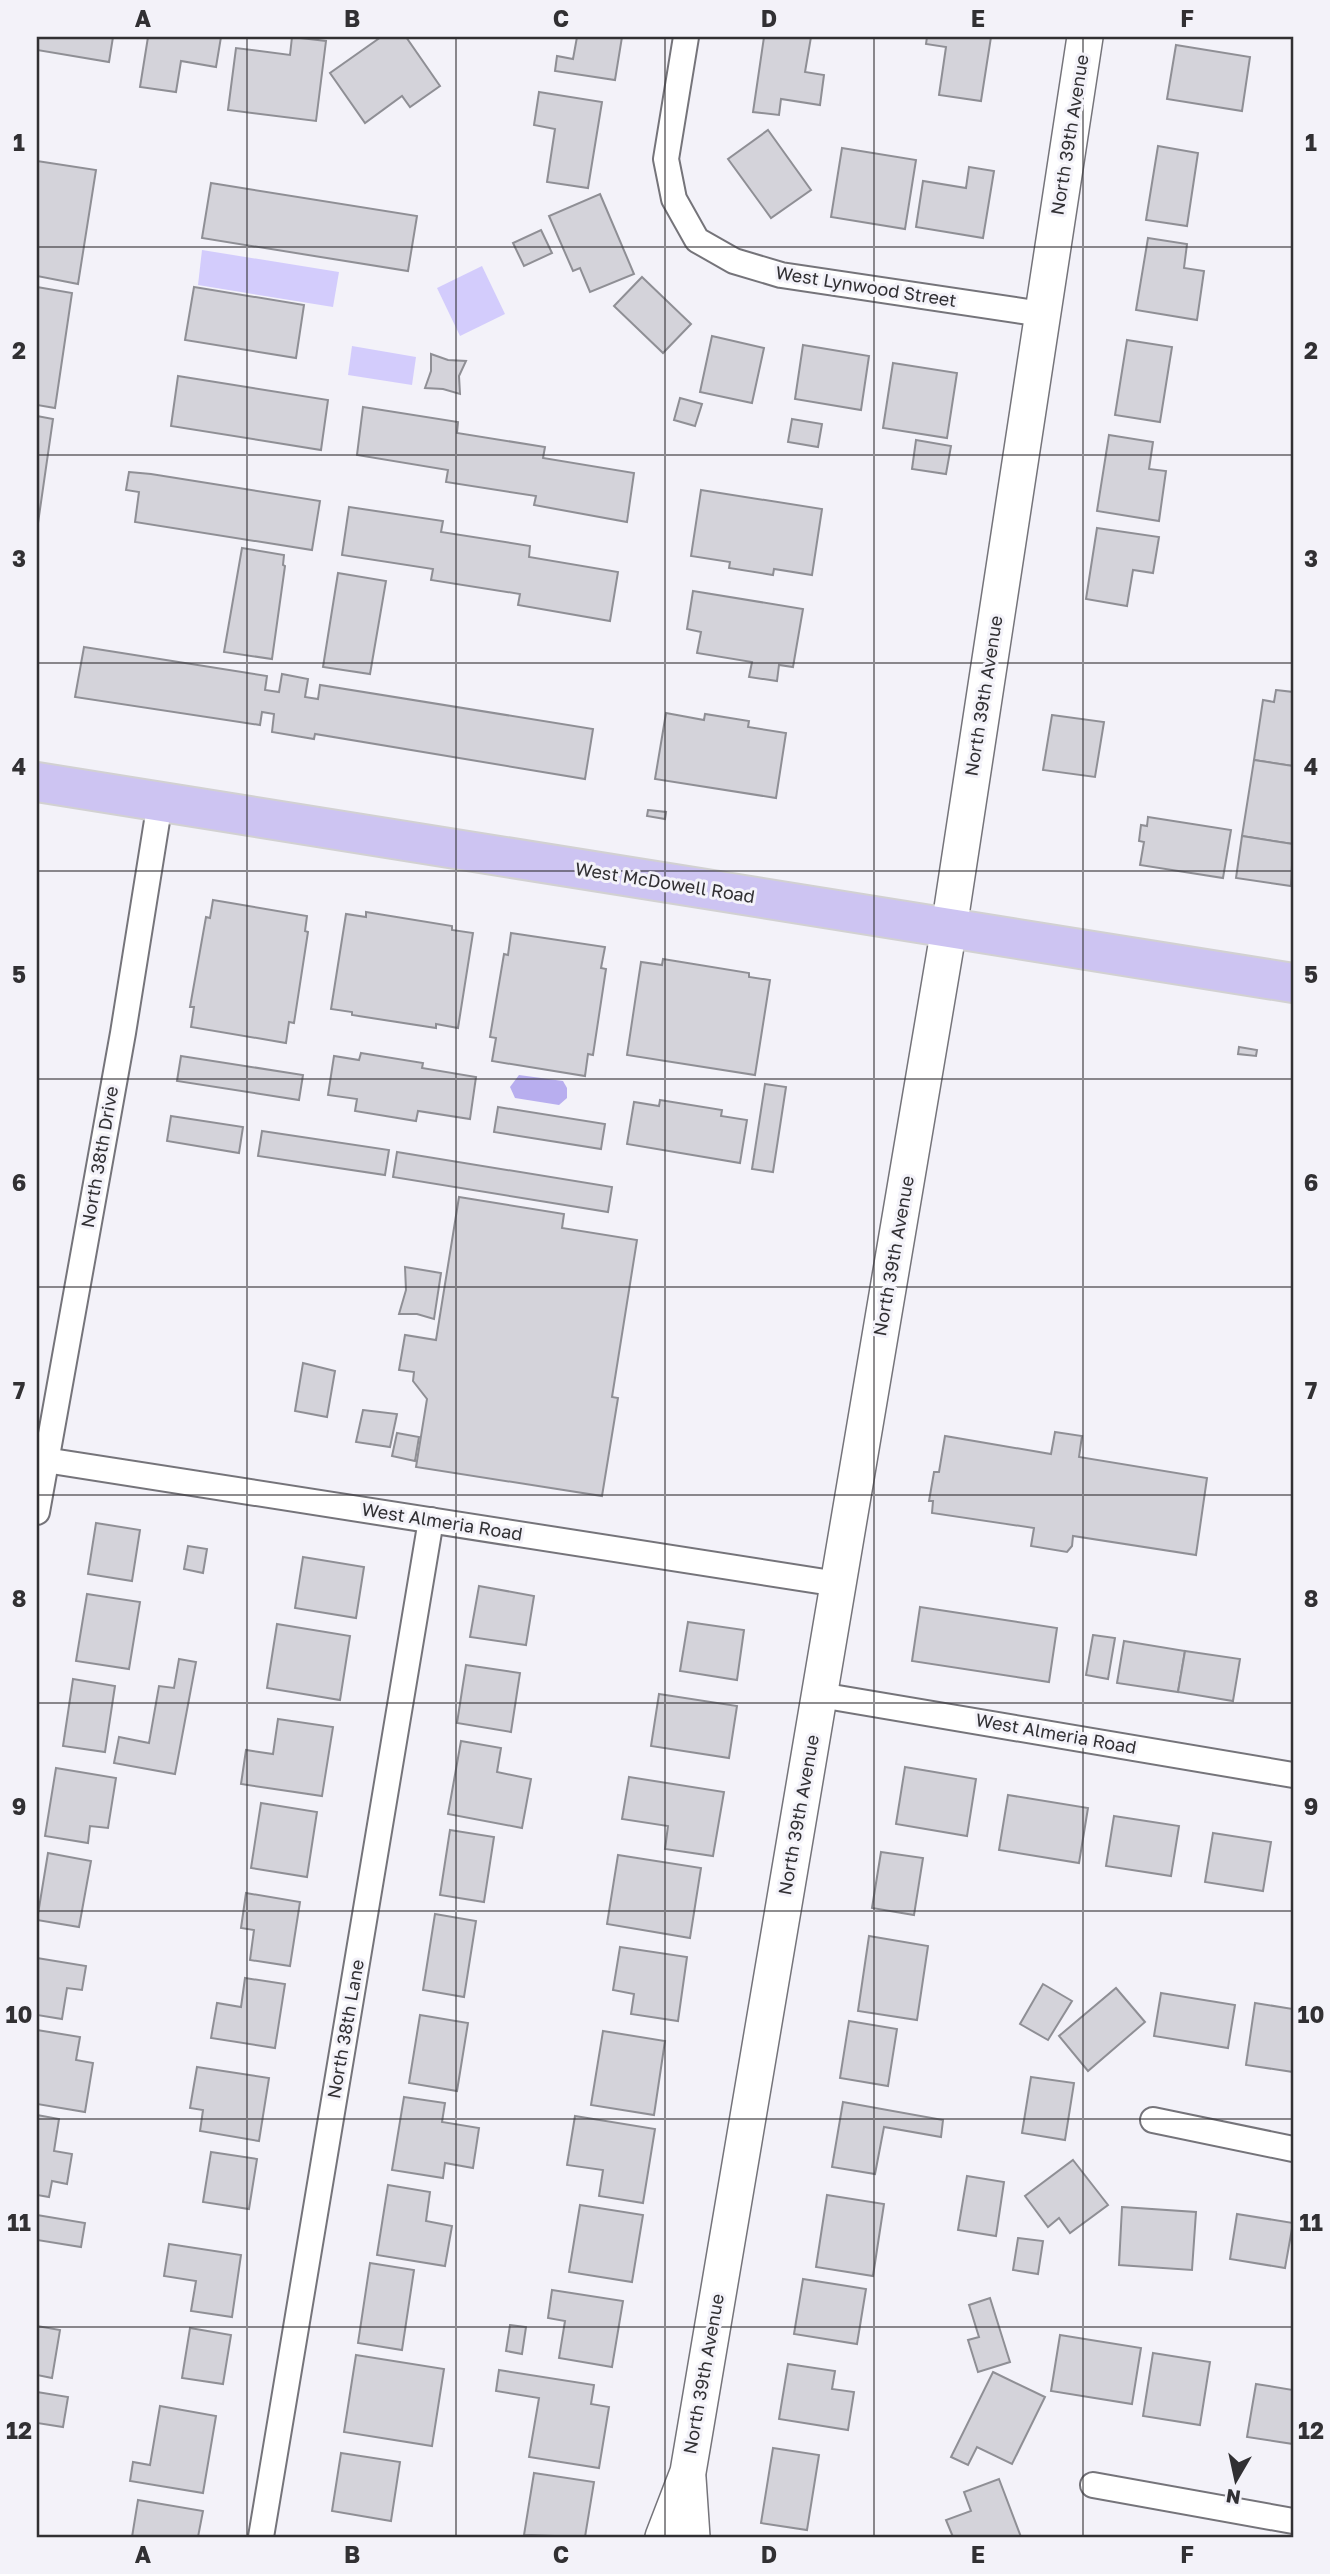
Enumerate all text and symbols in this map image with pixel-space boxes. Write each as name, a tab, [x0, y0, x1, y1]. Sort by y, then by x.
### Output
text: A	[135, 4, 152, 32]
text: B	[344, 4, 360, 32]
text: C	[553, 4, 569, 32]
text: D	[761, 4, 777, 32]
text: E	[971, 4, 985, 32]
text: F	[1180, 4, 1194, 32]
street label: North 39th Avenue	[1045, 53, 1093, 217]
text: 1	[13, 128, 25, 156]
text: 1	[1305, 128, 1317, 156]
street label: West Lynwood Street	[774, 261, 958, 311]
text: 2	[12, 336, 26, 364]
text: 2	[1304, 336, 1318, 364]
text: 3	[12, 544, 26, 572]
text: 3	[1304, 544, 1318, 572]
street label: North 39th Avenue	[959, 614, 1007, 778]
text: 4	[12, 752, 26, 780]
text: 4	[1304, 752, 1318, 780]
street label: West McDowell Road	[574, 857, 757, 907]
text: 5	[12, 960, 26, 988]
text: 5	[1304, 960, 1318, 988]
street label: North 38th Drive	[76, 1084, 122, 1229]
text: 6	[12, 1168, 26, 1196]
text: 6	[1304, 1168, 1318, 1196]
street label: North 39th Avenue	[868, 1174, 918, 1338]
text: 7	[13, 1376, 25, 1404]
text: 7	[1305, 1376, 1317, 1404]
street label: West Almeria Road	[360, 1497, 524, 1545]
text: 8	[12, 1584, 26, 1612]
text: 8	[1304, 1584, 1318, 1612]
street label: West Almeria Road	[974, 1708, 1138, 1758]
street label: North 39th Avenue	[773, 1733, 823, 1897]
text: 9	[12, 1792, 26, 1820]
text: 9	[1304, 1792, 1318, 1820]
street label: North 38th Lane	[322, 1957, 368, 2100]
text: 10	[6, 2000, 32, 2028]
text: 10	[1298, 2000, 1324, 2028]
text: 11	[7, 2208, 31, 2236]
text: 11	[1299, 2208, 1323, 2236]
street label: North 39th Avenue	[678, 2292, 728, 2456]
text: 12	[6, 2416, 32, 2444]
text: 12	[1298, 2416, 1324, 2444]
north arrow	[1200, 2444, 1270, 2514]
text: N	[1224, 2485, 1242, 2510]
text: A	[135, 2540, 152, 2568]
text: B	[344, 2540, 360, 2568]
text: C	[553, 2540, 569, 2568]
text: D	[761, 2540, 777, 2568]
text: E	[971, 2540, 985, 2568]
text: F	[1180, 2540, 1194, 2568]

